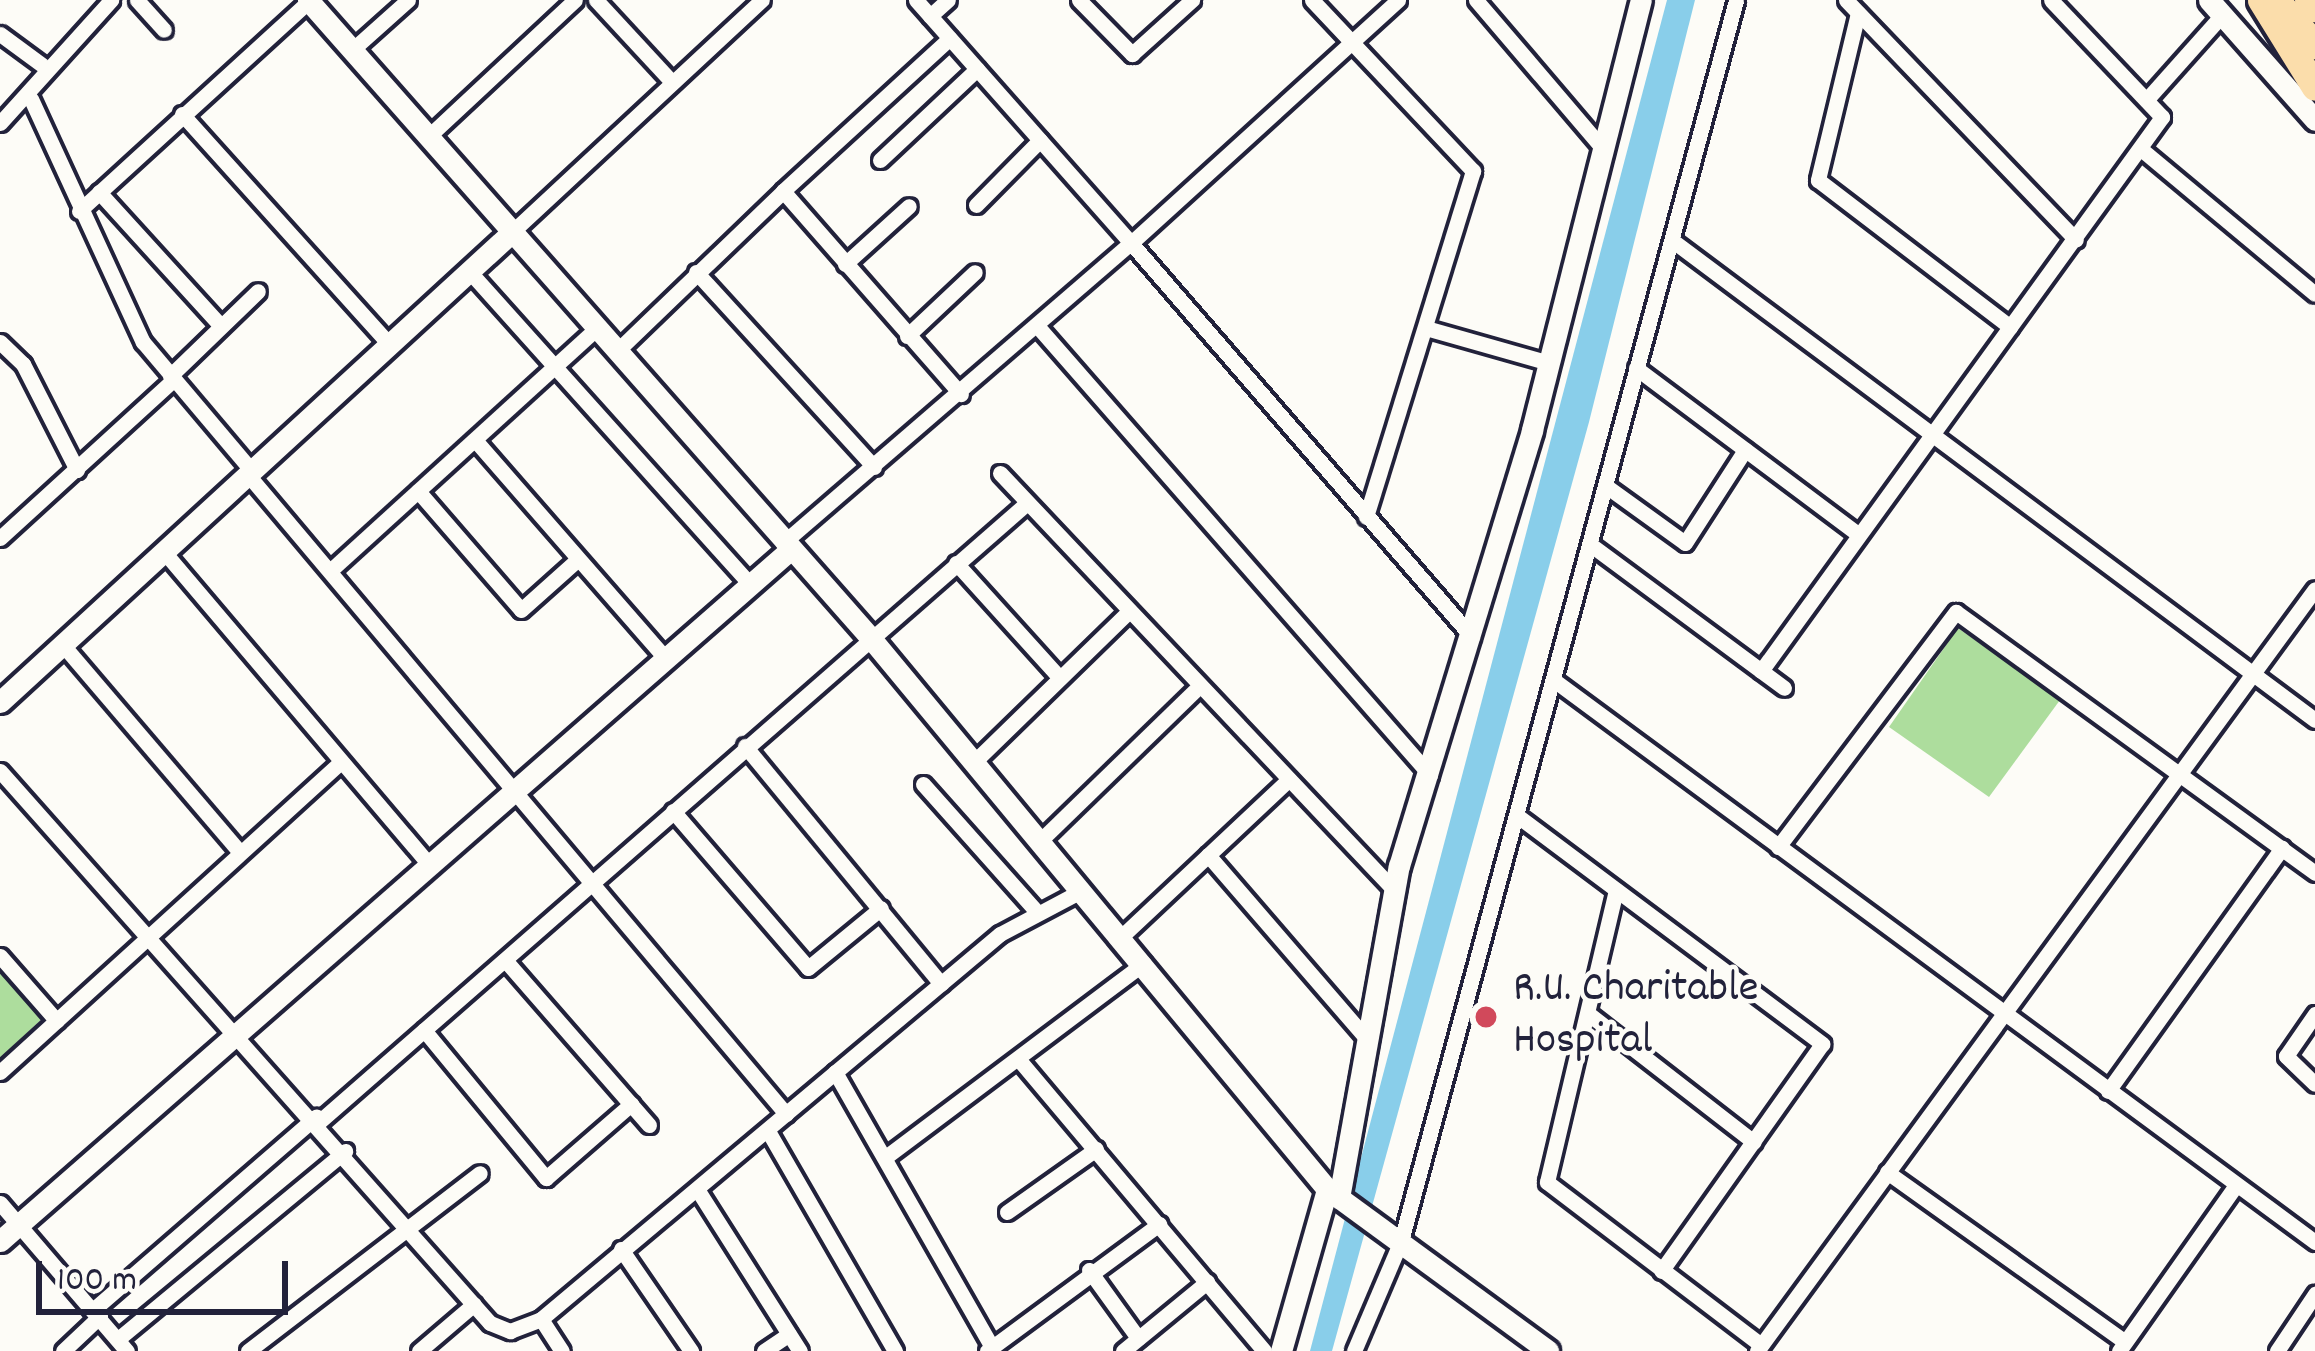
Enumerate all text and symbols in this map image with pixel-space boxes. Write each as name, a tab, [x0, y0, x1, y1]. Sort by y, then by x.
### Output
place label: R.U. Charitable Hospital	[1513, 964, 1758, 1070]
marker: R.U. Charitable Hospital	[1470, 1001, 1502, 1033]
scale bar	[42, 1237, 294, 1311]
text: 100 m	[57, 1256, 137, 1308]

